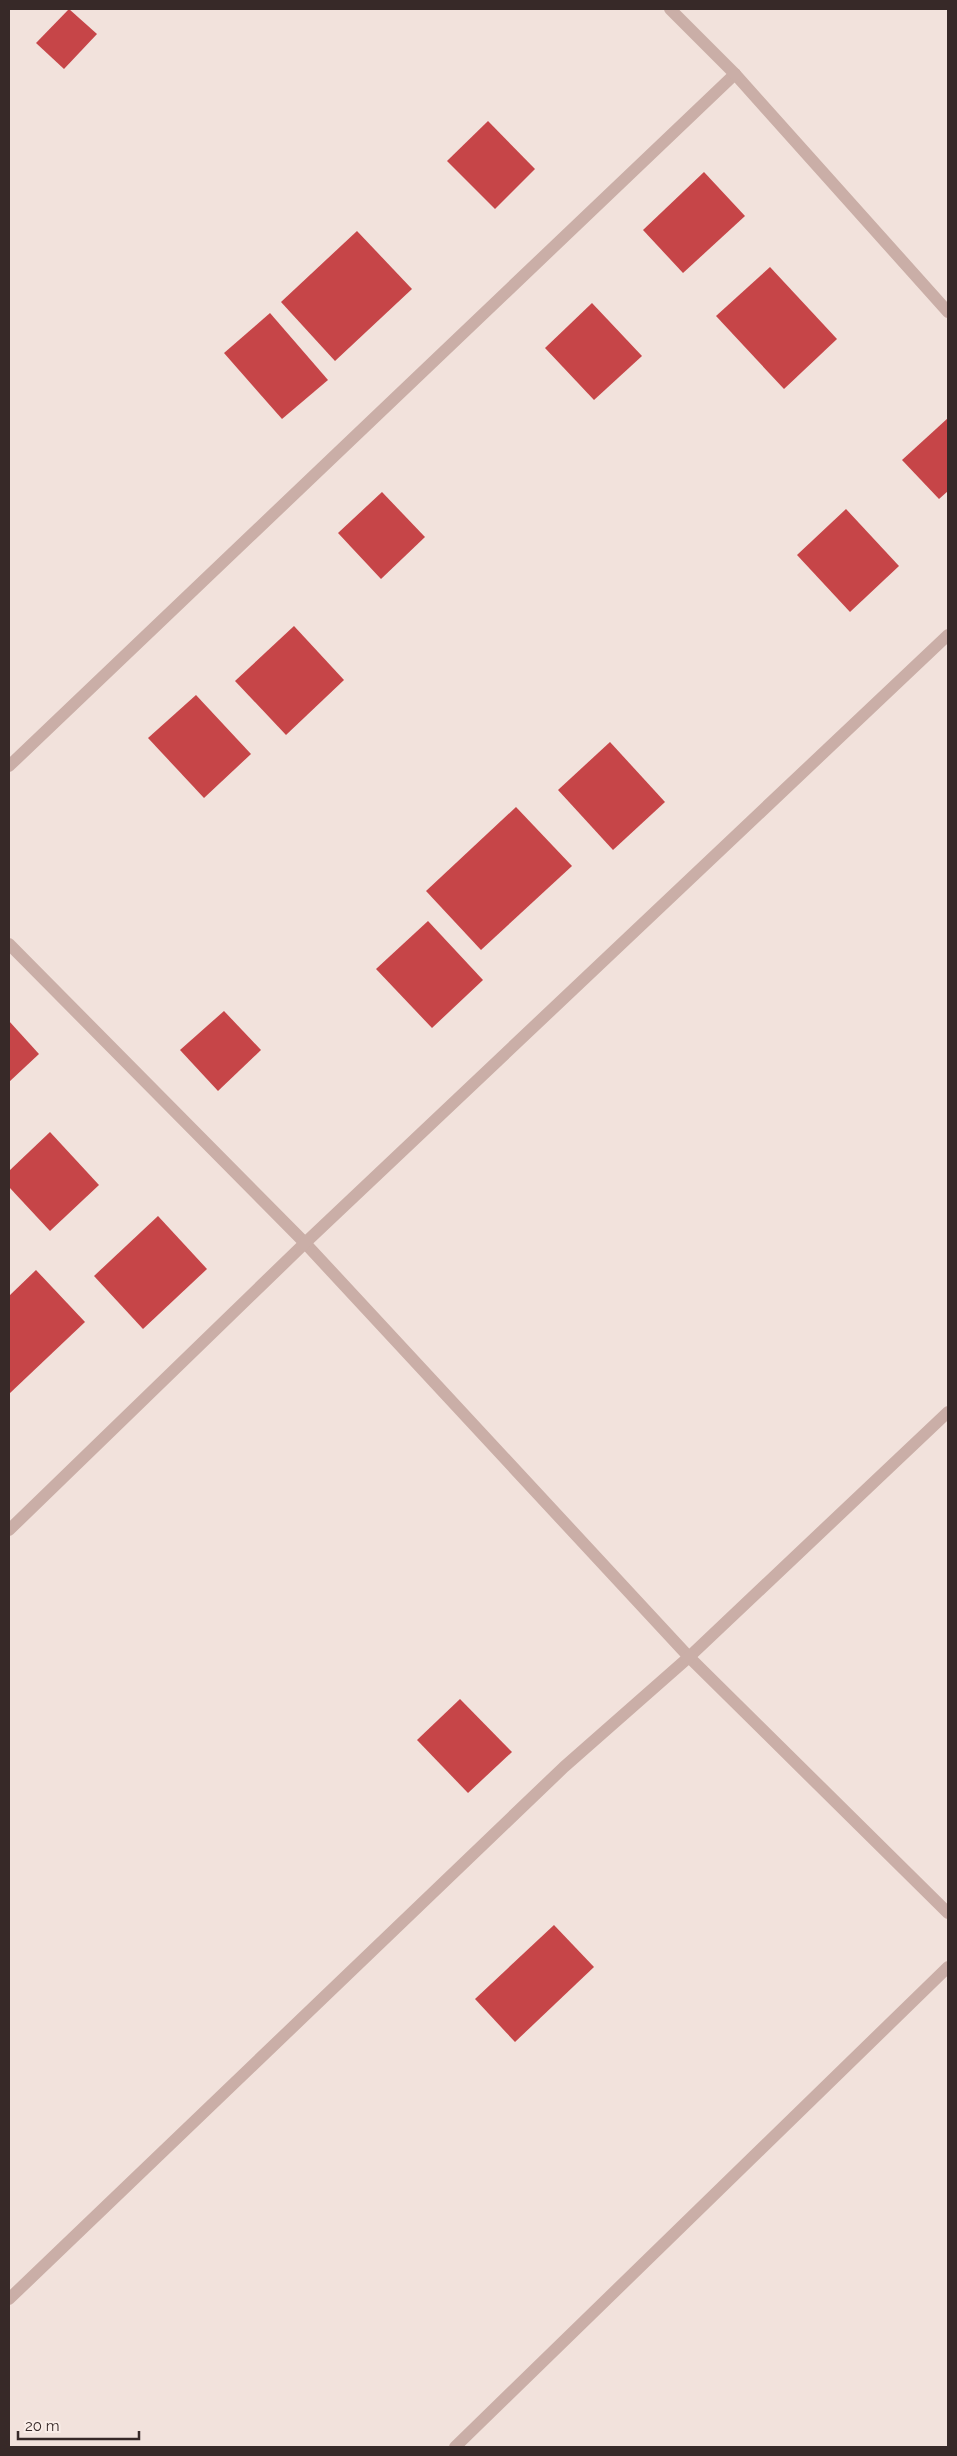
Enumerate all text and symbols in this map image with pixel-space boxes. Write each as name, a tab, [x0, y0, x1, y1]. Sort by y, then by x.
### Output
scale bar	[18, 2408, 139, 2440]
text: 20 m	[25, 2417, 60, 2435]

